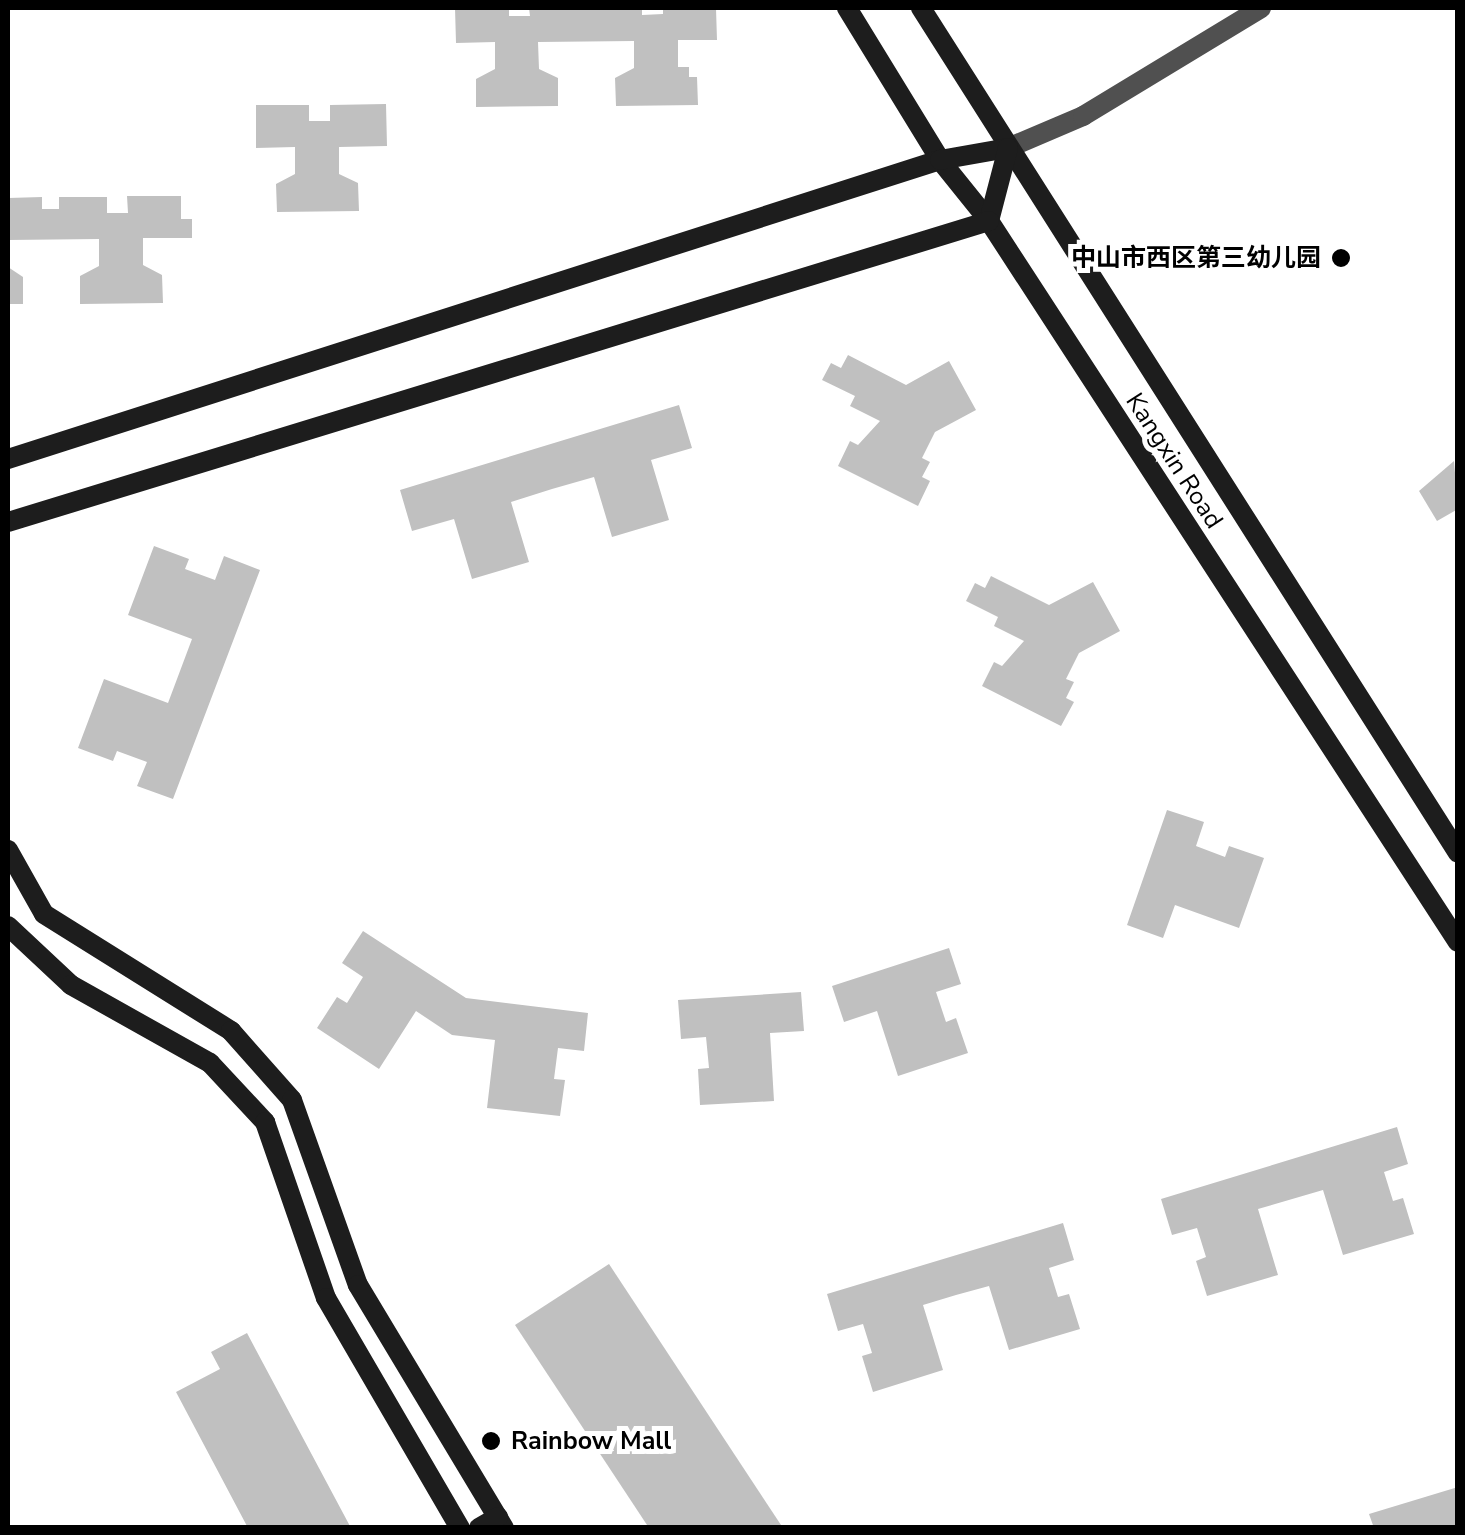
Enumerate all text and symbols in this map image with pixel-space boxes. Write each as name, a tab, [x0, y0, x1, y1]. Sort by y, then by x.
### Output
place label: 中山市西区第三幼儿园	[1071, 243, 1321, 273]
marker: 中山市西区第三幼儿园	[1330, 247, 1352, 269]
street label: Kangxin Road	[1119, 388, 1229, 534]
place label: Rainbow Mall	[511, 1426, 671, 1456]
marker: Rainbow Mall	[480, 1430, 502, 1452]

